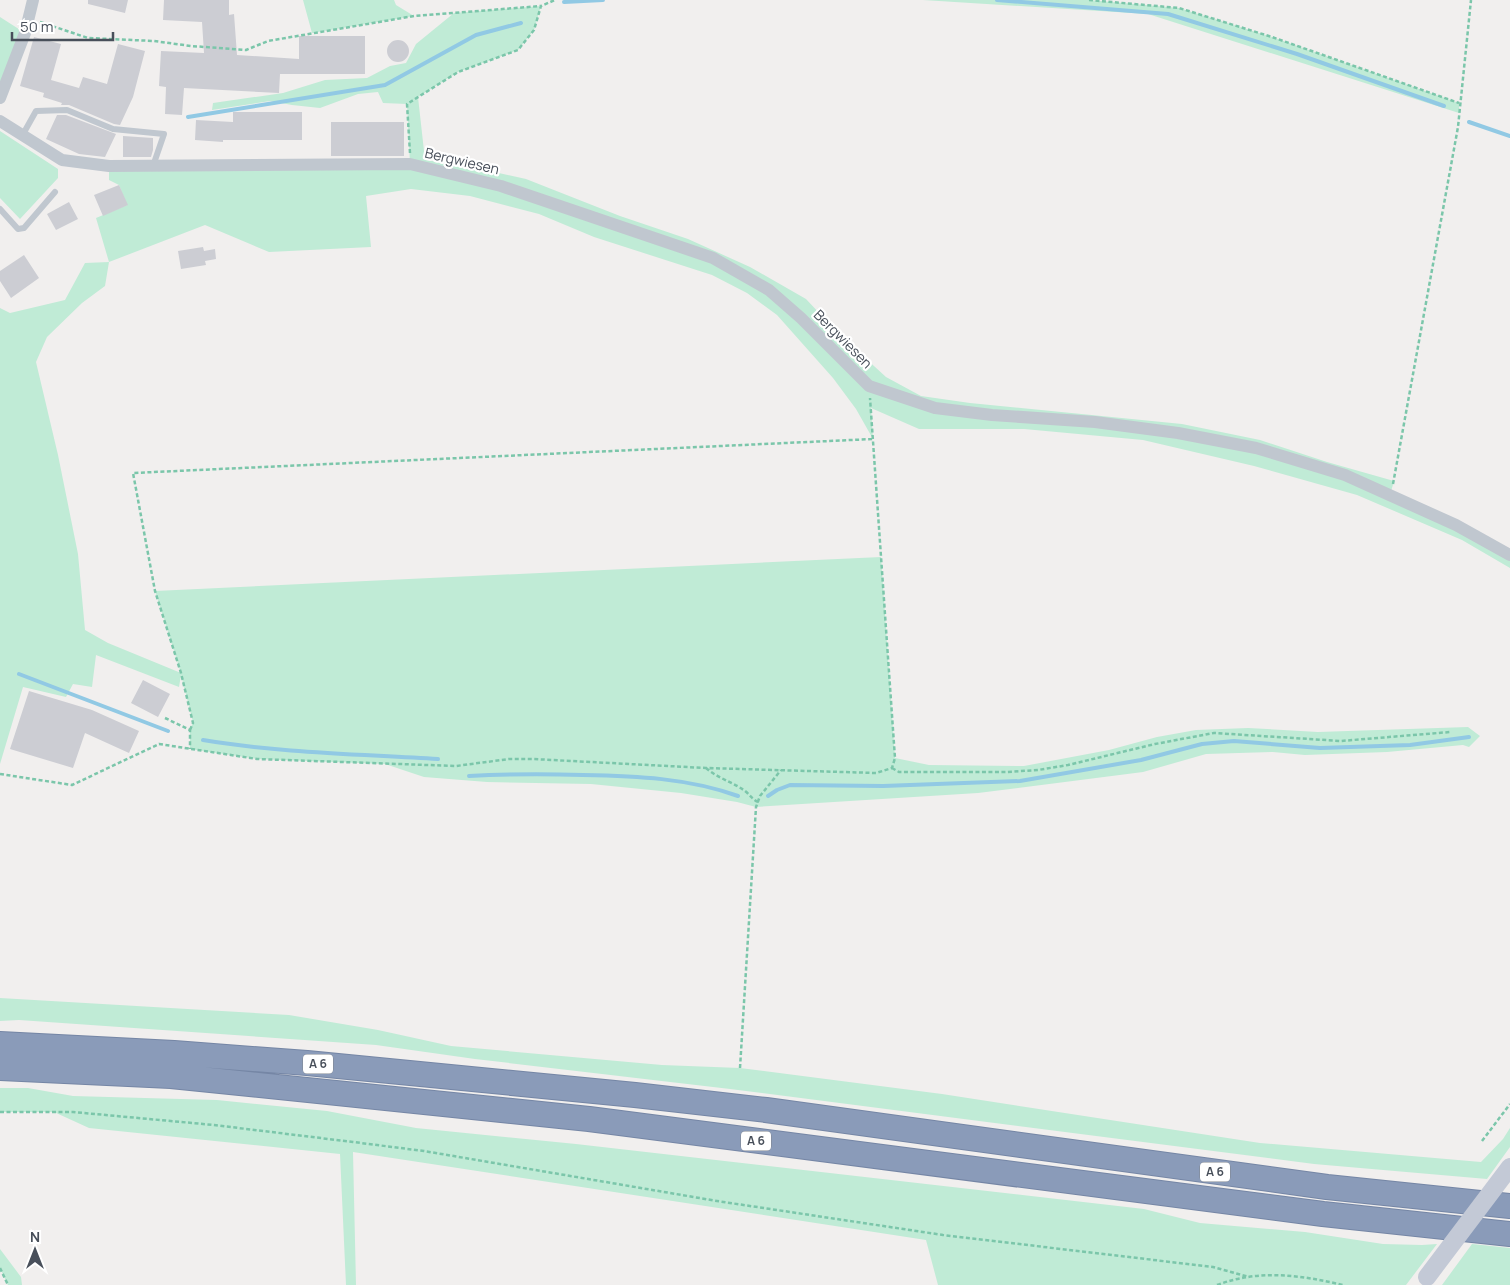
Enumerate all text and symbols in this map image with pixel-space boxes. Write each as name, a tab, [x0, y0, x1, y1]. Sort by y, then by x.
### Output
scale bar	[12, 10, 114, 42]
text: 50 m	[20, 16, 54, 37]
street label: Bergwiesen	[423, 143, 501, 178]
street label: Bergwiesen	[810, 305, 877, 372]
road number: A 6	[303, 1054, 333, 1074]
road number: A 6	[741, 1132, 771, 1150]
road number: A 6	[1200, 1162, 1230, 1182]
north arrow	[10, 1225, 60, 1275]
text: N	[30, 1227, 40, 1246]

